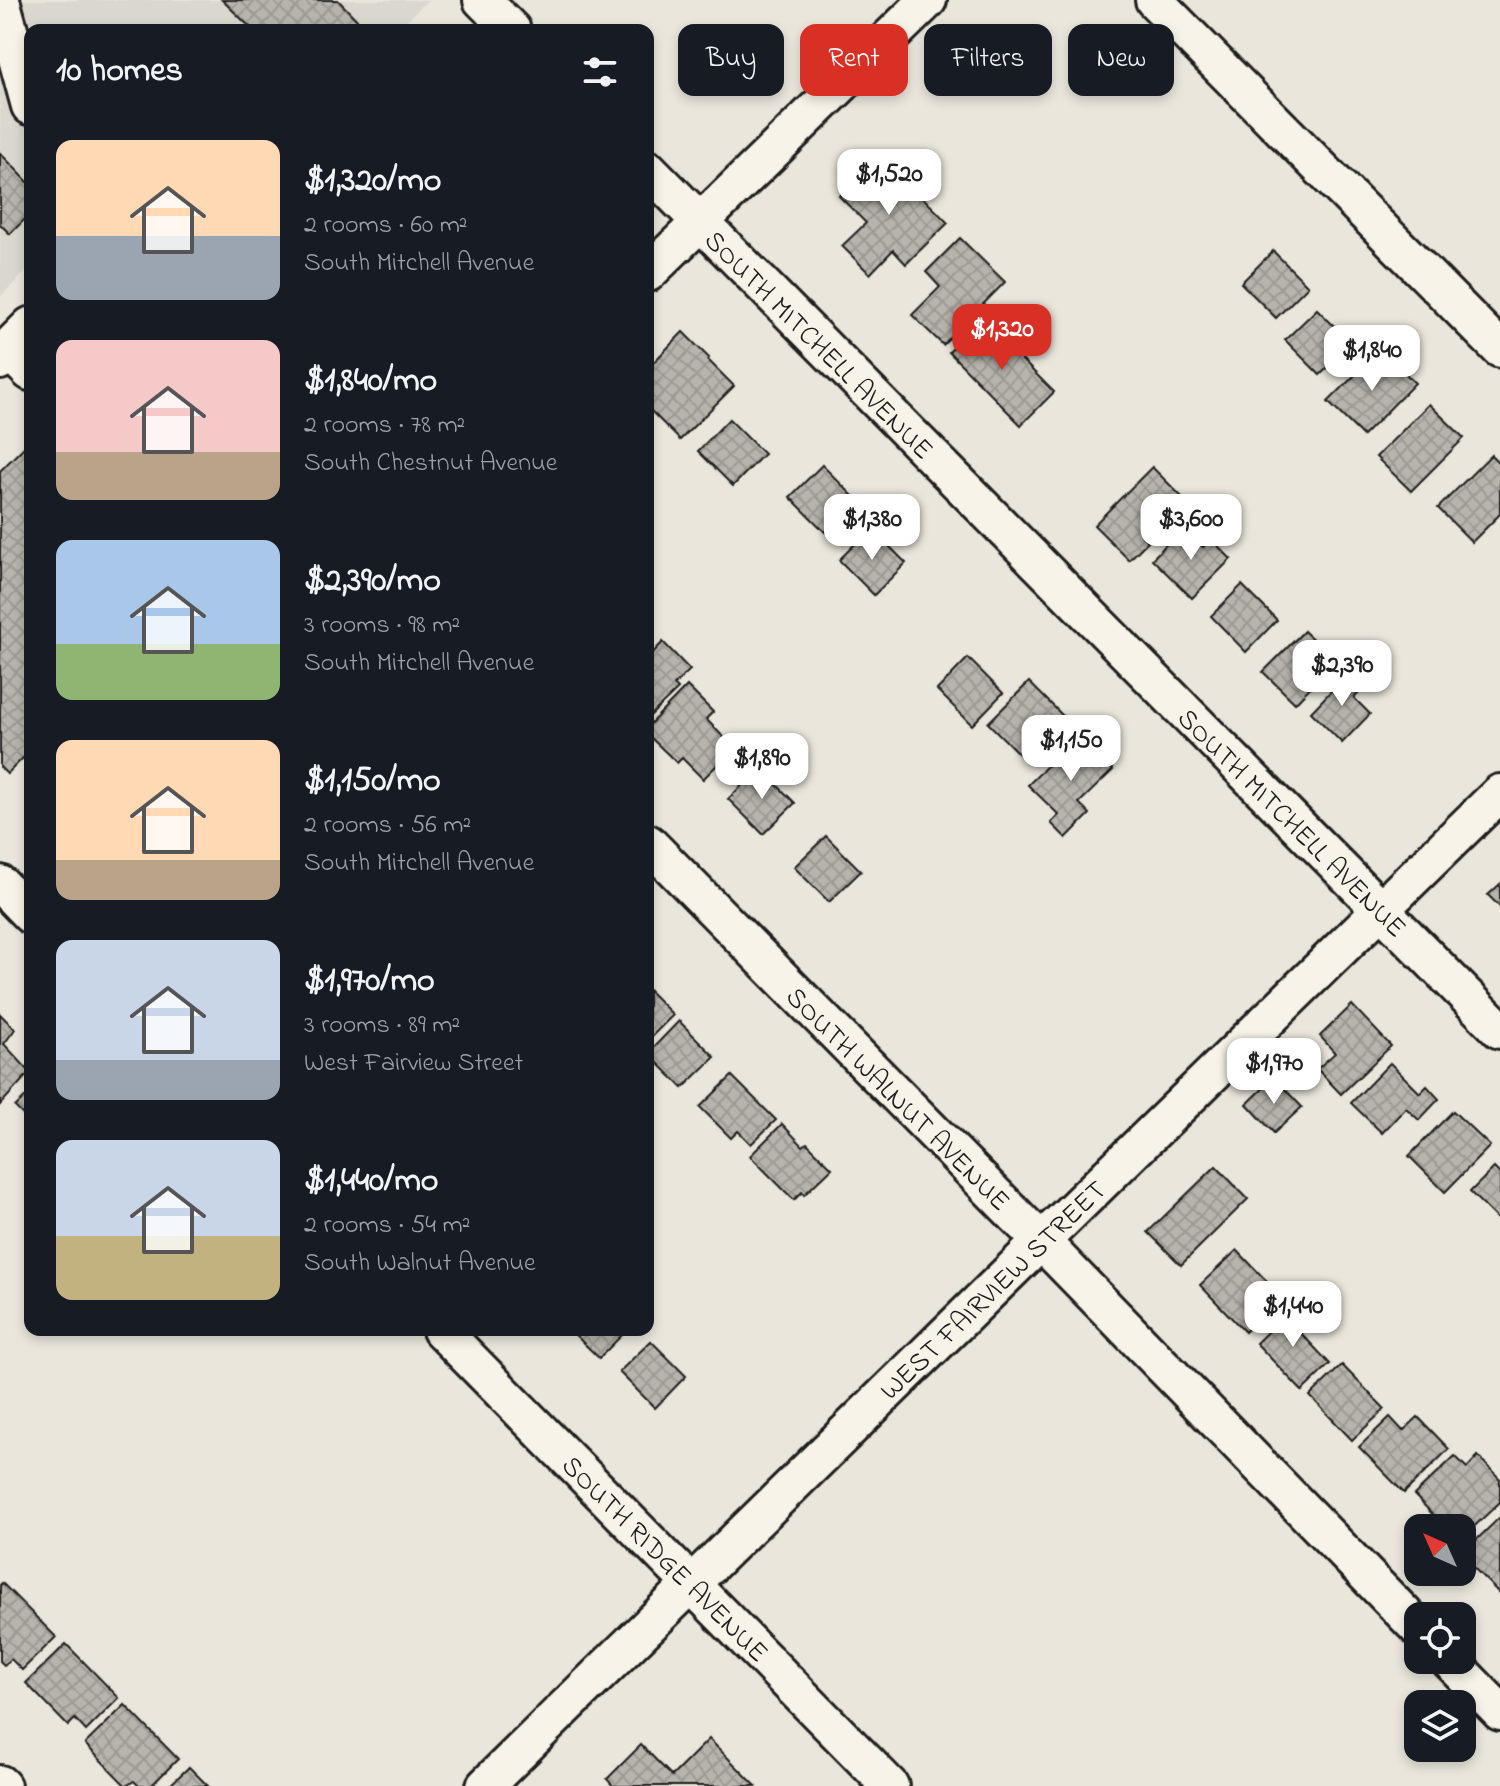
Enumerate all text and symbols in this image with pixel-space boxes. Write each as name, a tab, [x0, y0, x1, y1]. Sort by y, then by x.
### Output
chip: Buy	[678, 24, 784, 96]
chip: Rent	[800, 24, 908, 96]
chip: Filters	[924, 24, 1052, 96]
chip: New	[1068, 24, 1174, 96]
text: 10 homes	[56, 47, 183, 97]
icon: filters	[578, 50, 622, 94]
pin: $1,520	[824, 149, 954, 217]
text: $1,520	[855, 156, 923, 194]
text: $1,320/mo	[304, 157, 441, 207]
icon: home	[120, 172, 216, 268]
text: 2 rooms · 60 m²	[304, 207, 468, 245]
street label: SOUTH MITCHELL AVENUE	[693, 222, 942, 471]
text: South Mitchell Avenue	[304, 245, 534, 283]
pin: $1,320	[937, 304, 1067, 372]
text: $1,320	[970, 311, 1034, 349]
pin: $1,840	[1307, 325, 1437, 393]
text: $1,840	[1342, 332, 1402, 370]
text: $1,840/mo	[304, 357, 437, 407]
icon: home	[120, 372, 216, 468]
text: 2 rooms · 78 m²	[304, 407, 465, 445]
text: South Chestnut Avenue	[304, 445, 557, 483]
pin: $1,380	[807, 494, 937, 562]
pin: $3,600	[1126, 494, 1256, 562]
text: $1,380	[842, 501, 902, 539]
text: $3,600	[1159, 501, 1223, 539]
text: $2,390/mo	[304, 557, 441, 607]
icon: home	[120, 572, 216, 668]
text: 3 rooms · 98 m²	[304, 607, 460, 645]
pin: $2,390	[1277, 640, 1407, 708]
text: South Mitchell Avenue	[304, 645, 534, 683]
text: $2,390	[1311, 647, 1373, 685]
street label: SOUTH MITCHELL AVENUE	[1166, 700, 1415, 949]
pin: $1,150	[1006, 715, 1136, 783]
text: $1,150	[1040, 722, 1102, 760]
pin: $1,890	[697, 733, 827, 801]
text: $1,890	[733, 740, 791, 778]
text: $1,150/mo	[304, 757, 441, 807]
icon: home	[120, 772, 216, 868]
text: 2 rooms · 56 m²	[304, 807, 471, 845]
text: South Mitchell Avenue	[304, 845, 534, 883]
text: $1,970/mo	[304, 957, 435, 1007]
icon: home	[120, 972, 216, 1068]
street label: SOUTH WALNUT AVENUE	[775, 979, 1018, 1222]
text: 3 rooms · 89 m²	[304, 1007, 460, 1045]
pin: $1,970	[1209, 1038, 1339, 1106]
text: West Fairview Street	[304, 1045, 523, 1083]
text: $1,970	[1245, 1045, 1303, 1083]
text: $1,440/mo	[304, 1157, 439, 1207]
icon: home	[120, 1172, 216, 1268]
street label: WEST FAIRVIEW STREET	[872, 1172, 1117, 1411]
text: 2 rooms · 54 m²	[304, 1207, 470, 1245]
text: South Walnut Avenue	[304, 1245, 536, 1283]
pin: $1,440	[1228, 1281, 1358, 1349]
text: $1,440	[1262, 1288, 1324, 1326]
street label: SOUTH RIDGE AVENUE	[551, 1448, 776, 1673]
north arrow	[1404, 1514, 1476, 1586]
map controls	[1404, 1514, 1476, 1762]
button: locate	[1404, 1602, 1476, 1674]
button: layers	[1404, 1690, 1476, 1762]

